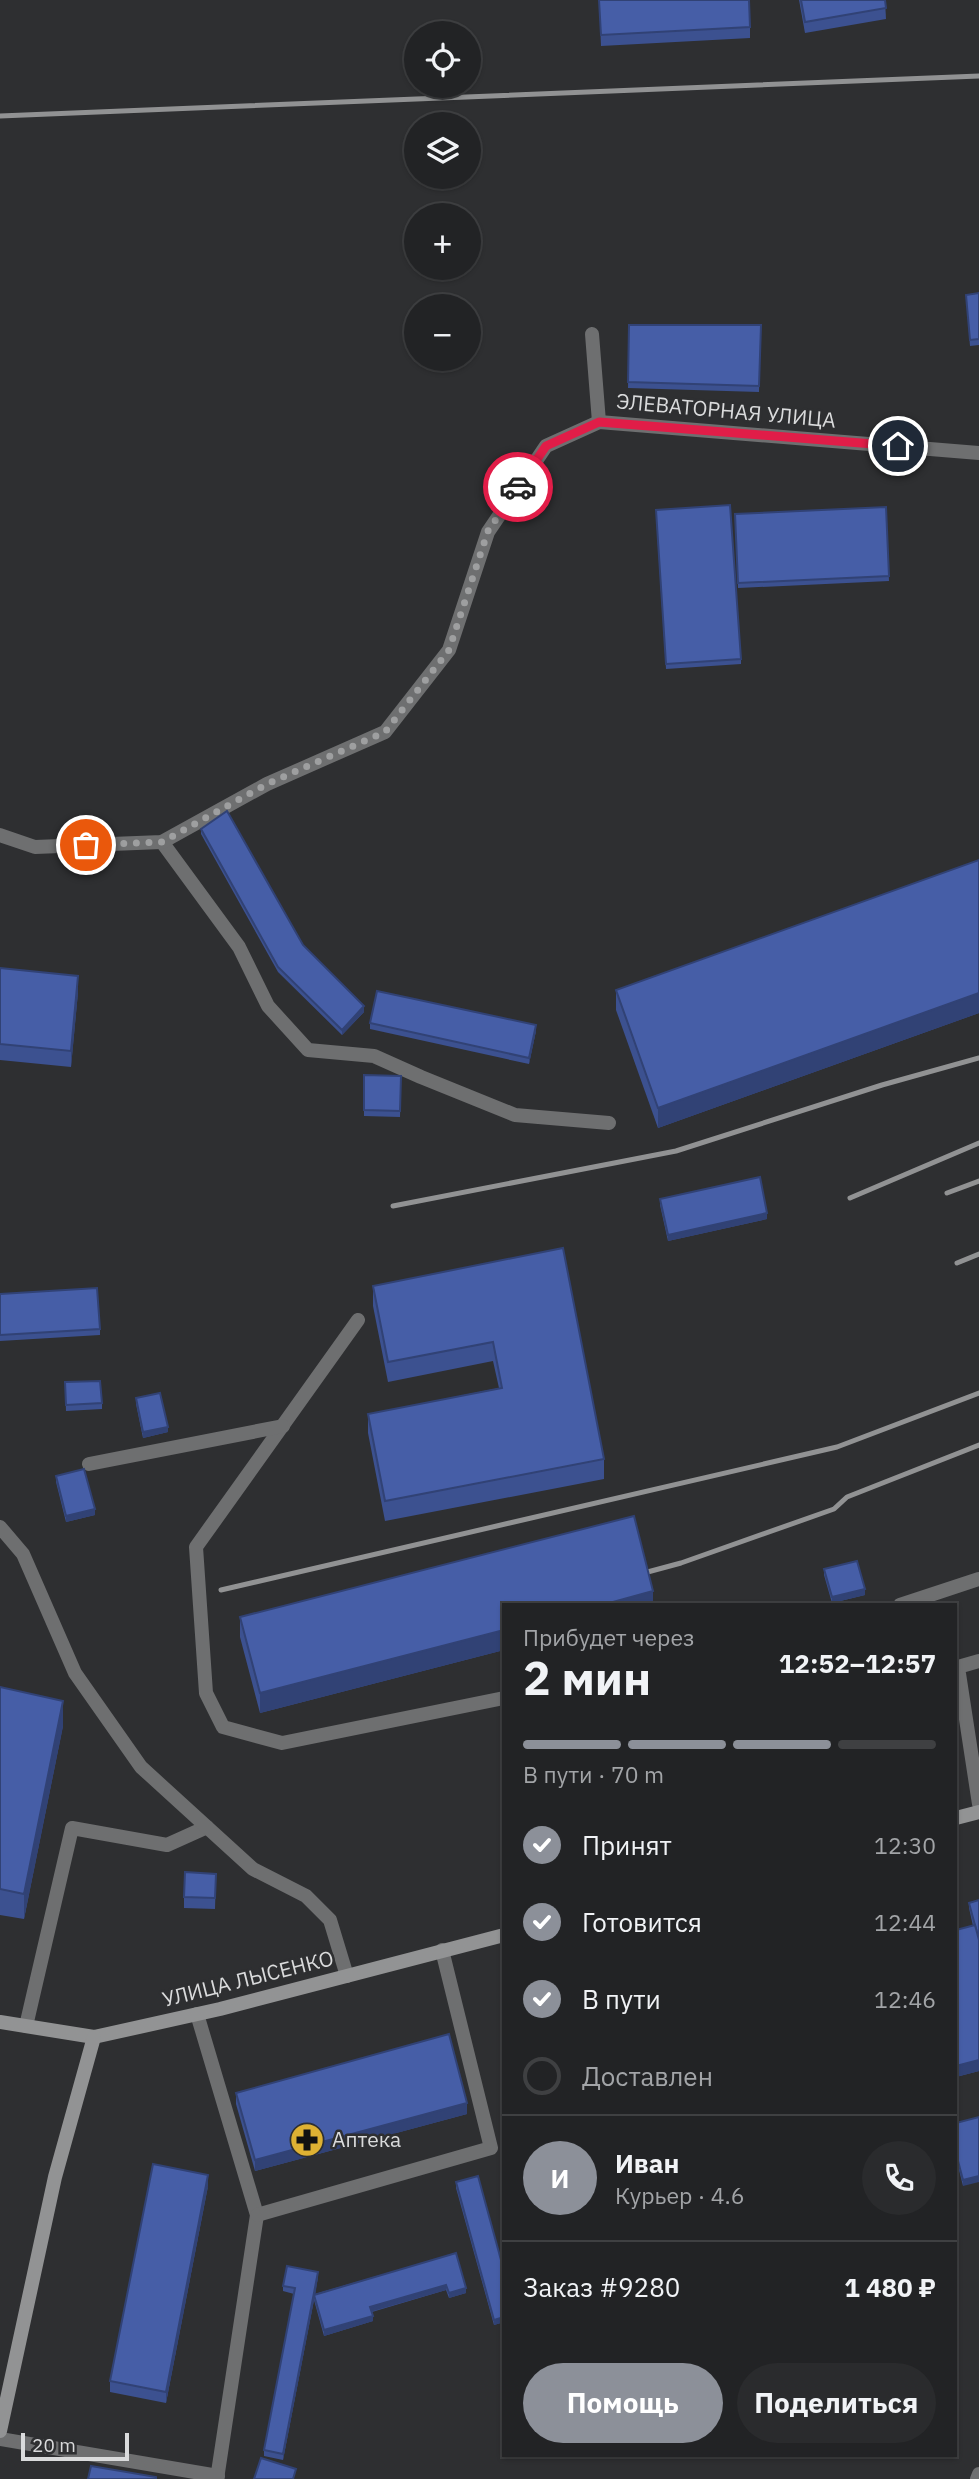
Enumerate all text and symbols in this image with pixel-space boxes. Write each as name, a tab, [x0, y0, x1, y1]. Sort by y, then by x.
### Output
map controls	[404, 21, 481, 371]
button: locate	[404, 21, 481, 98]
button: layers	[404, 112, 481, 189]
button: +	[404, 203, 481, 280]
button: −	[404, 294, 481, 371]
street label: ЭЛЕВАТОРНАЯ УЛИЦА	[615, 386, 837, 434]
pin	[868, 416, 928, 476]
icon: home	[879, 427, 917, 465]
courier	[483, 452, 553, 522]
icon: car	[499, 468, 537, 506]
pin	[56, 815, 116, 875]
icon: bag	[67, 826, 105, 864]
text: Прибудет через	[523, 1622, 695, 1652]
text: 12:52–12:57	[779, 1646, 936, 1680]
text: 2 мин	[523, 1648, 651, 1708]
text: В пути · 70 m	[523, 1759, 664, 1789]
icon: check	[523, 1826, 561, 1864]
text: Принят	[582, 1828, 672, 1862]
text: 12:30	[874, 1830, 936, 1860]
icon: check	[523, 1903, 561, 1941]
text: Готовится	[582, 1905, 702, 1939]
text: 12:44	[874, 1907, 936, 1937]
street label: УЛИЦА ЛЫСЕНКО	[159, 1943, 336, 2013]
icon: check	[523, 1980, 561, 2018]
text: В пути	[582, 1982, 661, 2016]
text: 12:46	[874, 1984, 936, 2014]
text: Доставлен	[582, 2059, 713, 2093]
pharmacy icon: Аптека	[288, 2121, 326, 2159]
place label: Аптека	[332, 2125, 401, 2153]
button: phone	[862, 2141, 936, 2215]
text: Иван	[615, 2146, 680, 2180]
text: И	[551, 2161, 569, 2195]
text: Курьер · 4.6	[615, 2180, 745, 2210]
text: Заказ #9280	[523, 2270, 680, 2304]
text: 1 480 ₽	[844, 2270, 936, 2304]
button: Помощь	[523, 2363, 723, 2443]
button: Поделиться	[737, 2363, 936, 2443]
scale bar	[21, 2430, 130, 2462]
text: 20 m	[32, 2433, 76, 2457]

